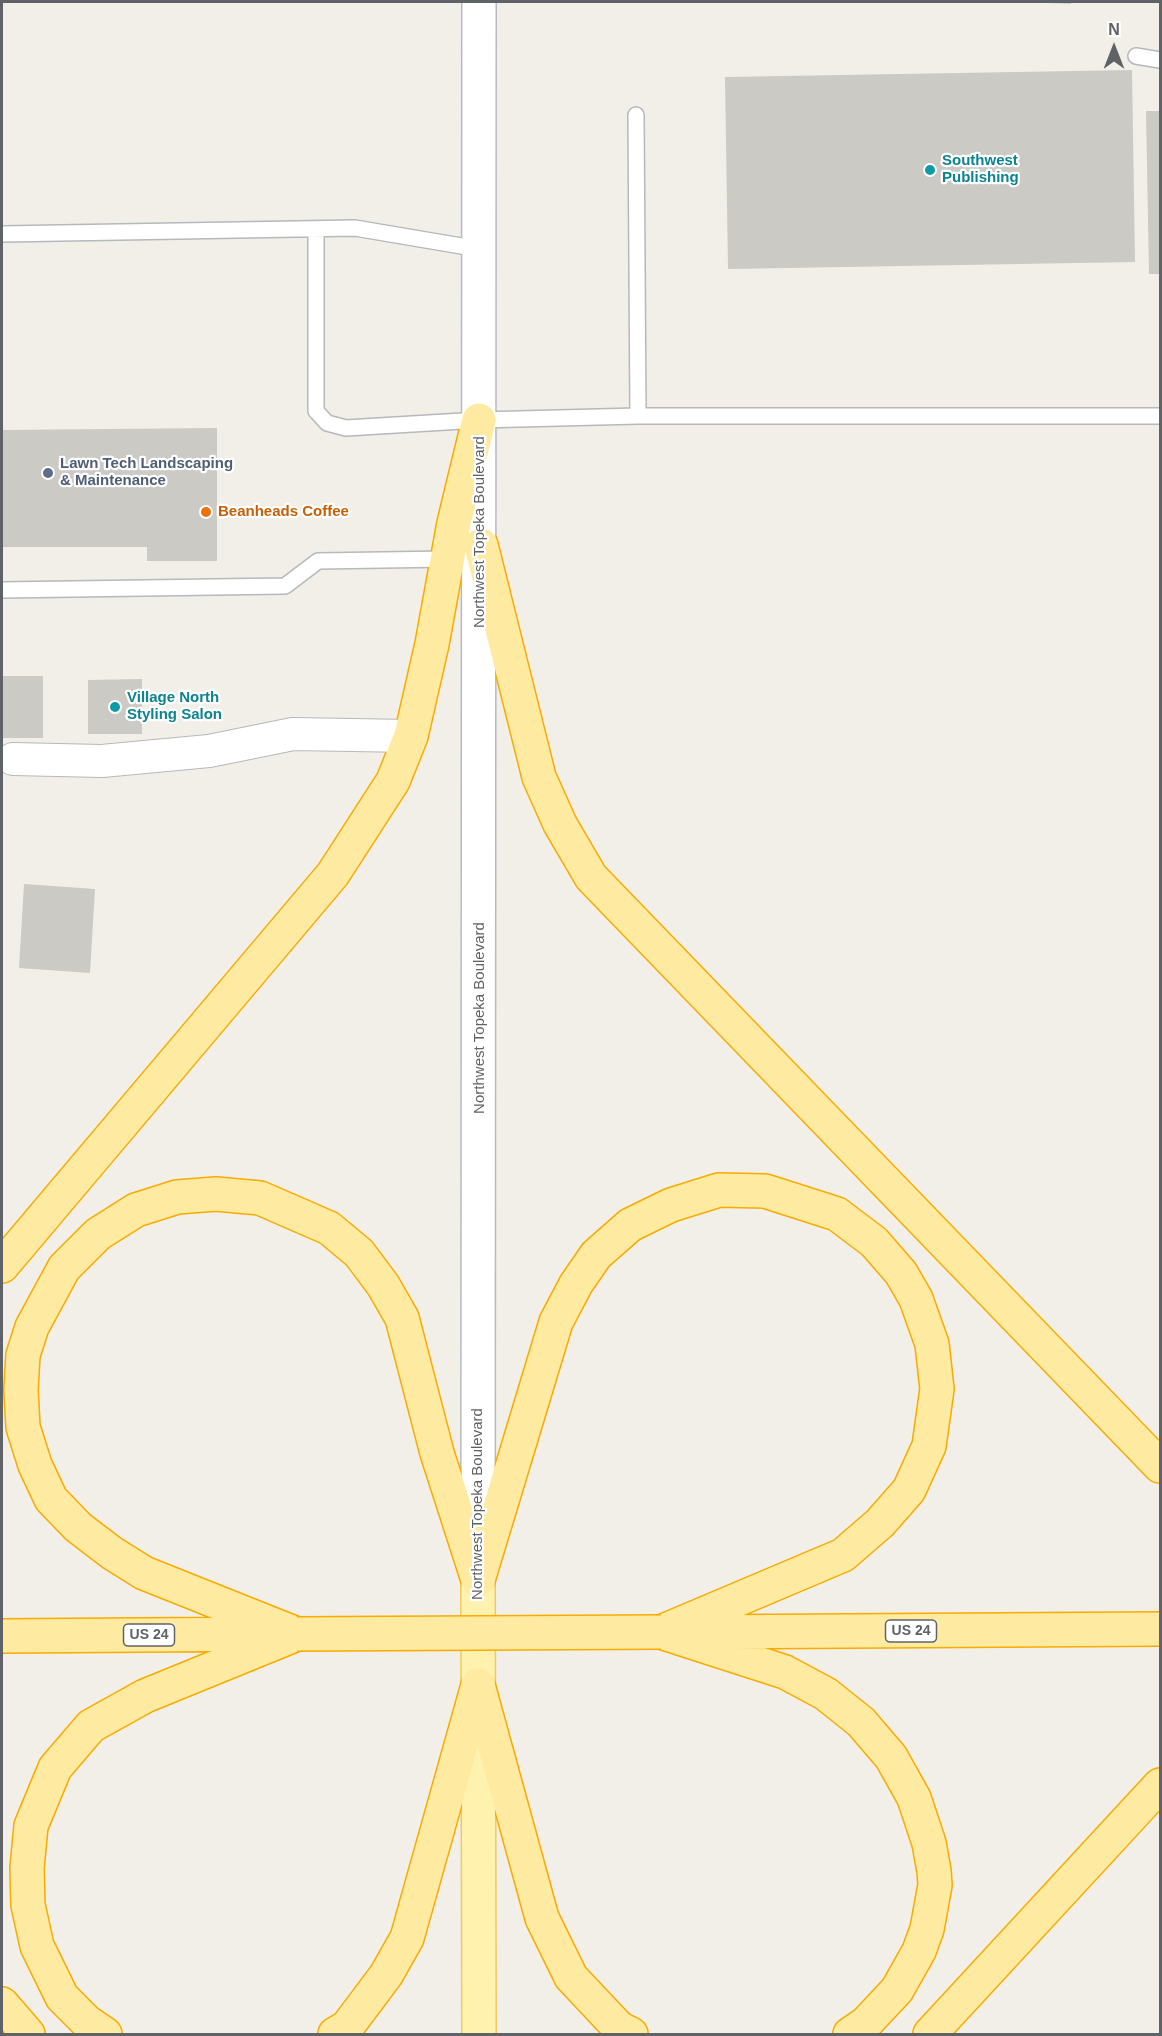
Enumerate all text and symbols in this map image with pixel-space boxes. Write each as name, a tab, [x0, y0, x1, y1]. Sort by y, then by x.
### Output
north arrow	[1084, 18, 1144, 78]
text: N	[1108, 21, 1120, 38]
place label: Southwest Publishing	[942, 152, 1019, 187]
marker: Southwest Publishing	[923, 163, 937, 177]
street label: Northwest Topeka Boulevard	[471, 436, 489, 628]
place label: Lawn Tech Landscaping & Maintenance	[60, 455, 233, 490]
marker: Lawn Tech Landscaping & Maintenance	[41, 466, 55, 480]
place label: Beanheads Coffee	[218, 503, 349, 521]
marker: Beanheads Coffee	[199, 505, 213, 519]
place label: Village North Styling Salon	[127, 689, 222, 724]
marker: Village North Styling Salon	[108, 700, 122, 714]
street label: Northwest Topeka Boulevard	[471, 922, 489, 1114]
street label: Northwest Topeka Boulevard	[469, 1408, 487, 1600]
road number: US 24	[886, 1620, 936, 1642]
road number: US 24	[124, 1624, 174, 1646]

